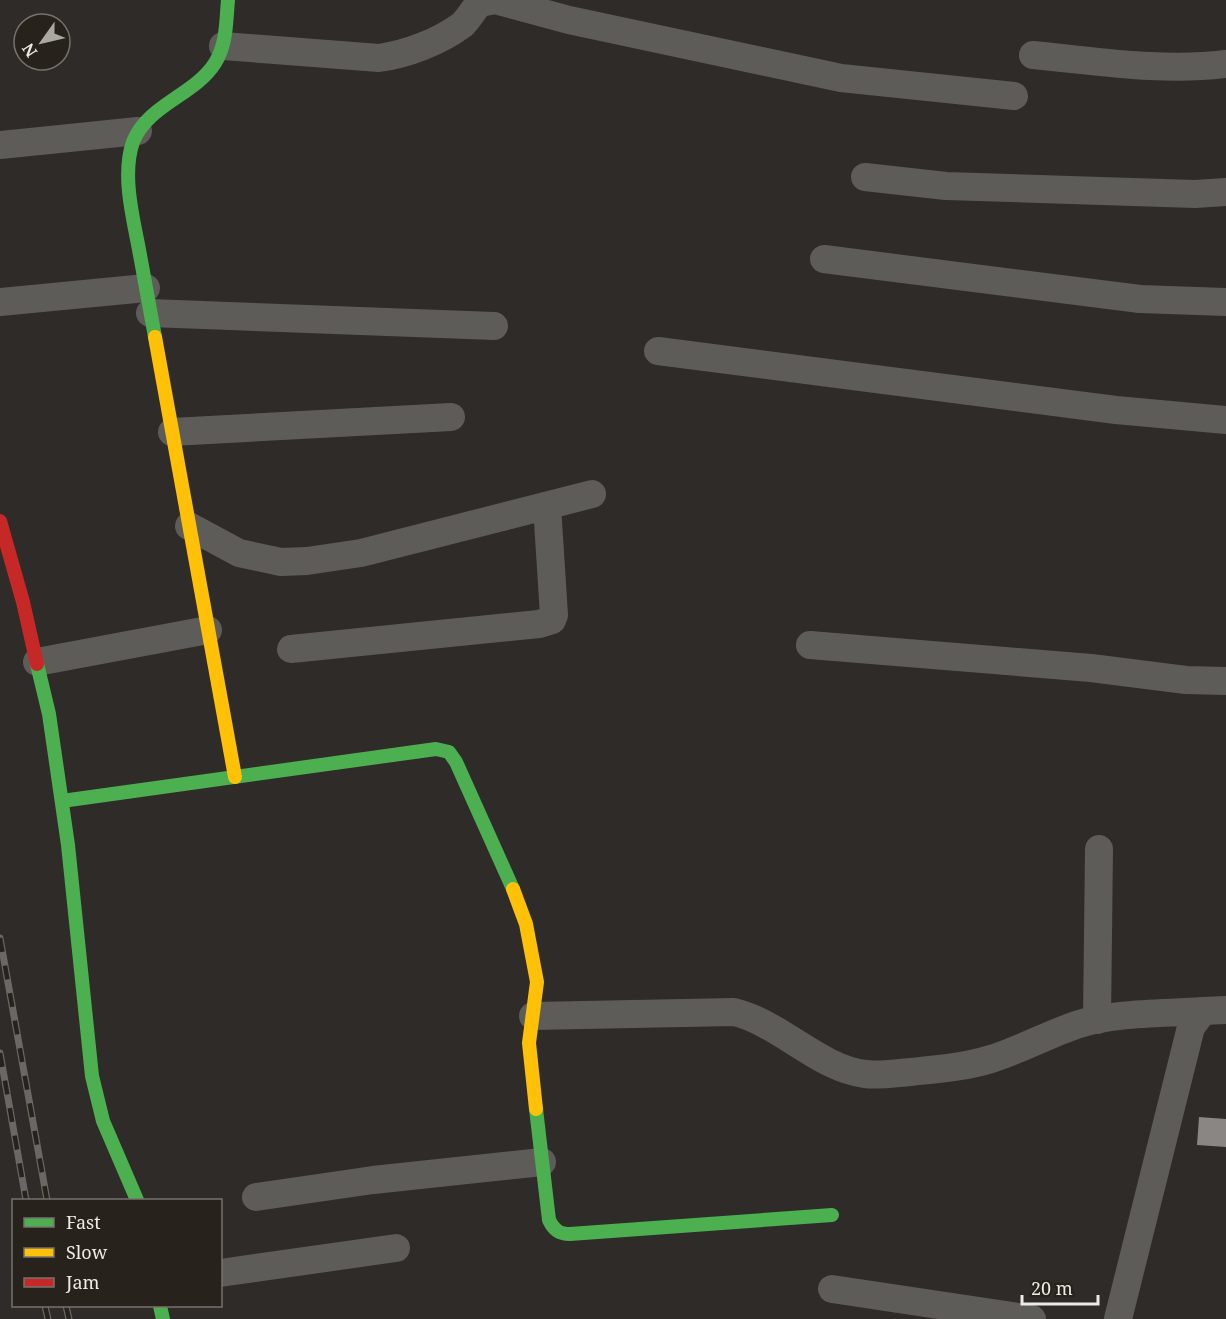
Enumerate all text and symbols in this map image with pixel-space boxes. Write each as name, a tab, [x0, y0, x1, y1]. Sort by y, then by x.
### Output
north arrow	[12, 12, 72, 72]
text: N	[17, 39, 42, 62]
legend	[12, 1199, 222, 1307]
text: Fast	[66, 1210, 101, 1234]
text: Slow	[66, 1240, 108, 1264]
scale bar	[1022, 1268, 1098, 1306]
text: Jam	[65, 1270, 100, 1294]
text: 20 m	[1031, 1276, 1073, 1300]

